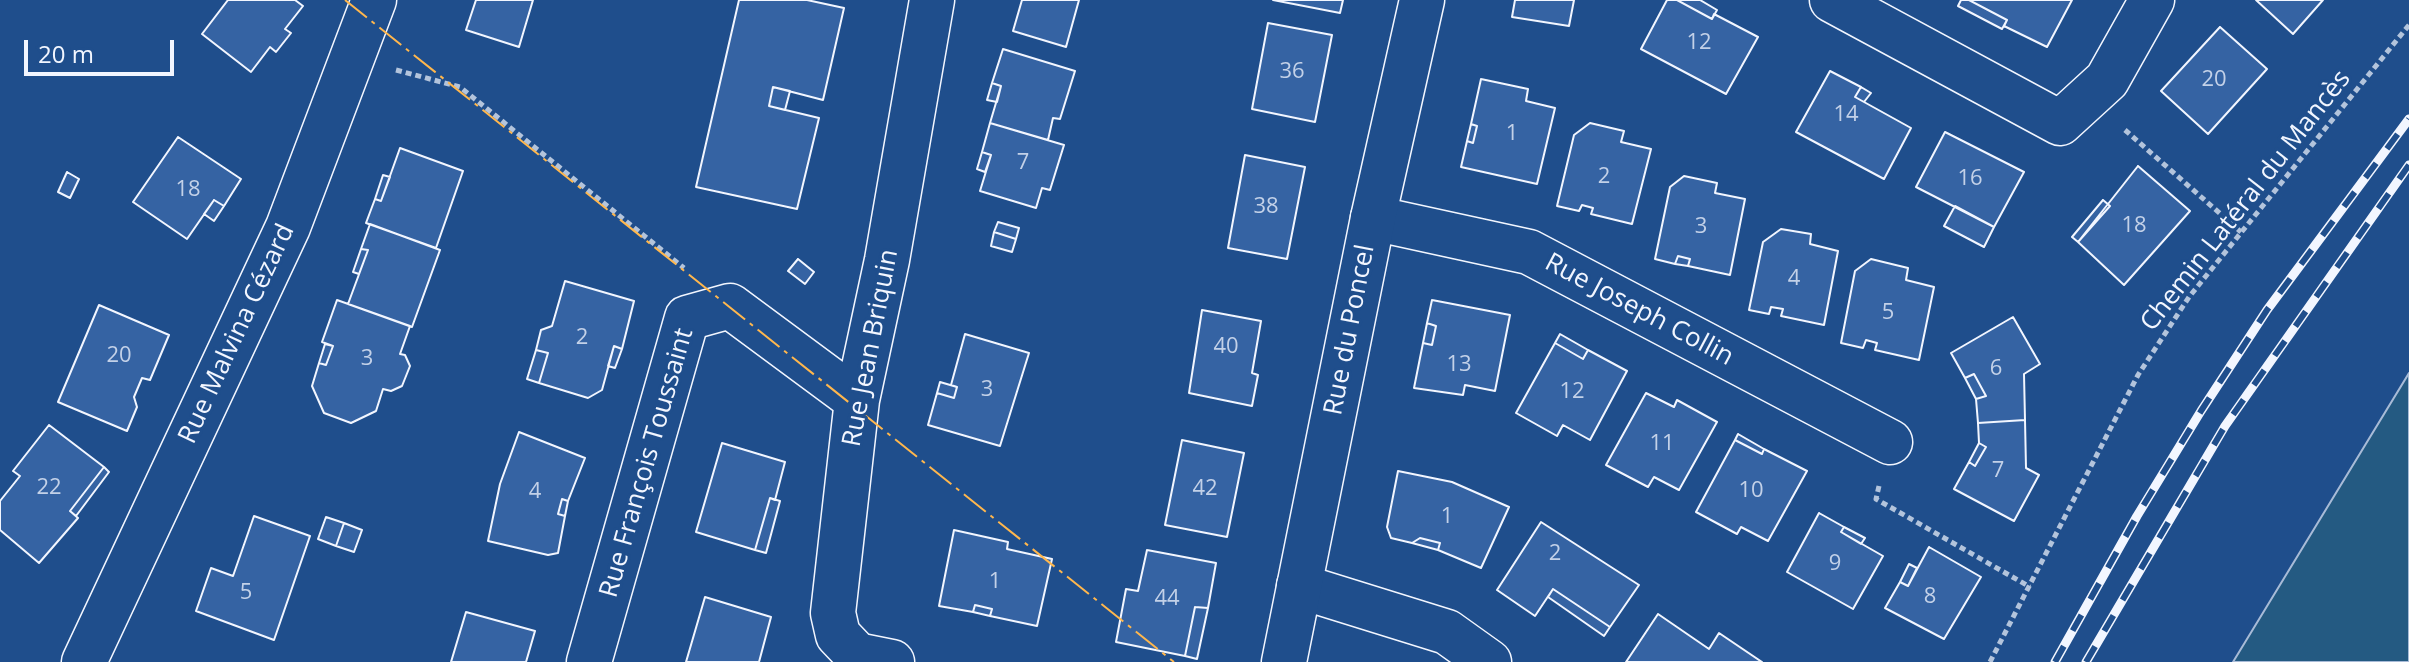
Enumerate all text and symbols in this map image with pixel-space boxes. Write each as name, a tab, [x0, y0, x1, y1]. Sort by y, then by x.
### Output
scale bar	[28, 24, 178, 74]
house number: 12	[1686, 30, 1712, 56]
text: 20 m	[38, 37, 94, 70]
house number: 36	[1279, 59, 1305, 85]
street label: Chemin Latéral du Mancès	[2134, 64, 2358, 338]
house number: 20	[2201, 67, 2227, 93]
house number: 14	[1833, 102, 1859, 128]
house number: 1	[1506, 121, 1518, 147]
house number: 7	[1017, 150, 1029, 176]
house number: 2	[1598, 164, 1610, 190]
house number: 16	[1957, 166, 1983, 192]
house number: 18	[175, 177, 201, 203]
house number: 38	[1253, 194, 1279, 220]
house number: 18	[2121, 213, 2147, 239]
house number: 3	[1695, 214, 1707, 240]
street label: Rue Malvina Cézard	[172, 219, 302, 449]
street label: Rue du Poncel	[1318, 242, 1382, 418]
street label: Rue Jean Briquin	[837, 247, 905, 449]
street label: Rue Joseph Collin	[1539, 247, 1739, 373]
house number: 4	[1788, 266, 1800, 292]
house number: 5	[1882, 300, 1894, 326]
house number: 2	[576, 325, 588, 351]
street label: Rue François Toussaint	[594, 325, 700, 601]
house number: 40	[1213, 334, 1239, 360]
house number: 20	[106, 343, 132, 369]
house number: 3	[361, 346, 373, 372]
house number: 13	[1446, 352, 1472, 378]
house number: 6	[1990, 356, 2002, 382]
house number: 3	[981, 377, 993, 403]
house number: 12	[1559, 379, 1585, 405]
house number: 11	[1649, 431, 1675, 457]
house number: 7	[1992, 458, 2004, 484]
house number: 22	[36, 475, 62, 501]
house number: 42	[1192, 476, 1218, 502]
house number: 10	[1738, 478, 1764, 504]
house number: 4	[529, 479, 541, 505]
house number: 1	[1441, 504, 1453, 530]
house number: 2	[1549, 541, 1561, 567]
house number: 9	[1829, 551, 1841, 577]
house number: 1	[989, 569, 1001, 595]
house number: 5	[240, 580, 252, 606]
house number: 8	[1924, 584, 1936, 610]
house number: 44	[1154, 586, 1180, 612]

